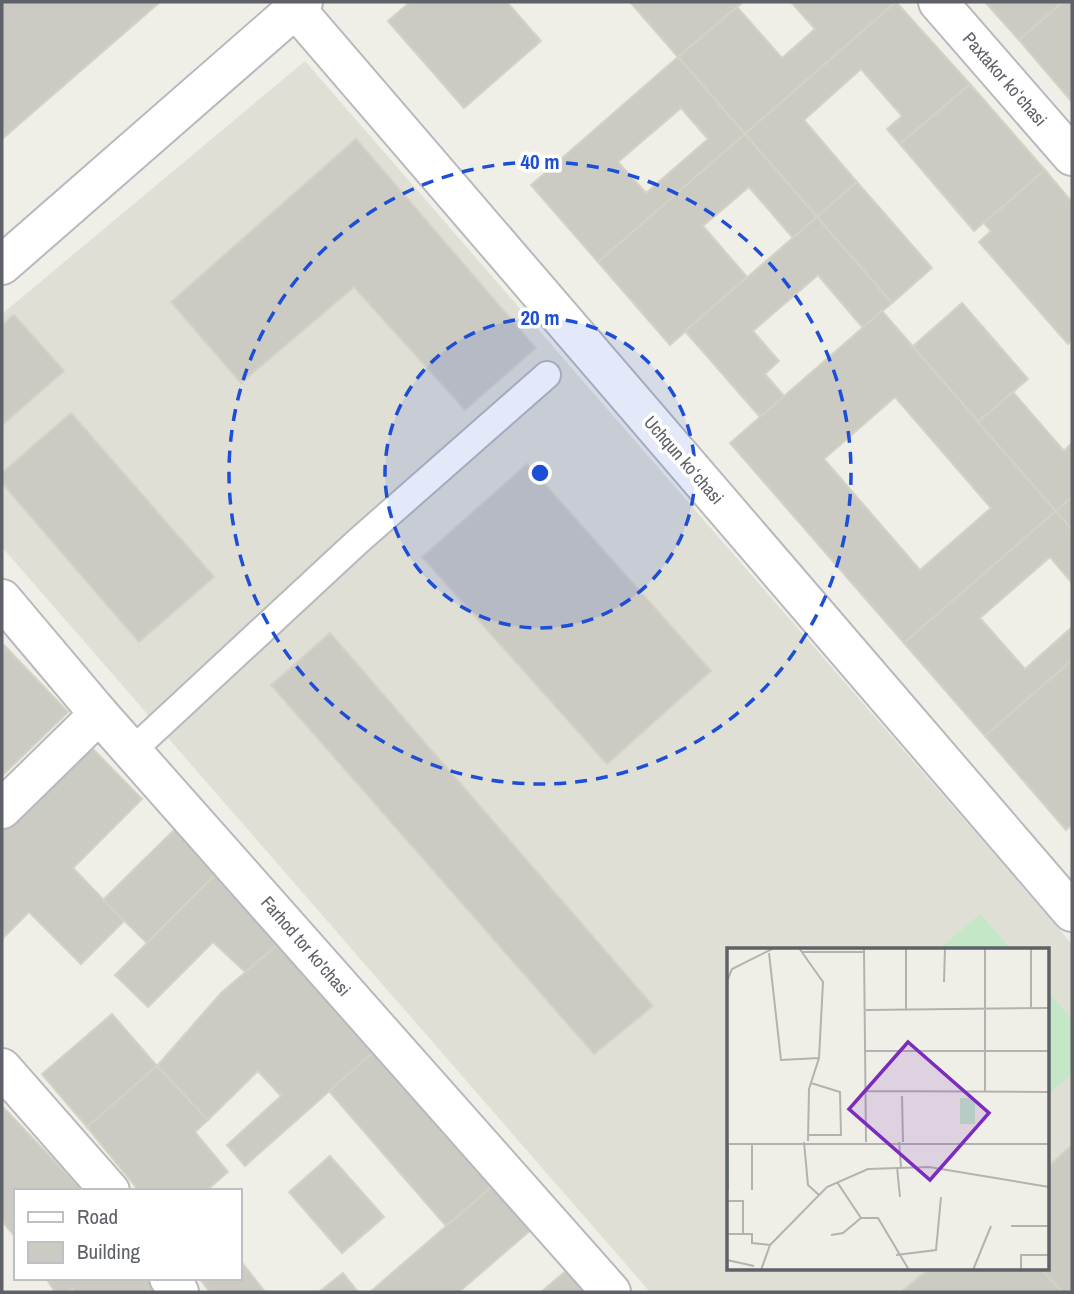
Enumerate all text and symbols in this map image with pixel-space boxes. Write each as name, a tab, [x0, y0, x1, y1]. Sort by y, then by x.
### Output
street label: Paxtakor koʻchasi	[957, 27, 1053, 131]
text: 40 m	[520, 147, 560, 176]
text: 20 m	[520, 303, 560, 332]
street label: Uchqun koʻchasi	[639, 410, 729, 510]
centre of rings	[528, 461, 552, 485]
street label: Farhod tor ko'chasi	[256, 891, 356, 1001]
inset map	[727, 948, 1050, 1270]
legend	[14, 1189, 242, 1280]
text: Road	[77, 1202, 118, 1231]
text: Building	[77, 1237, 141, 1266]

